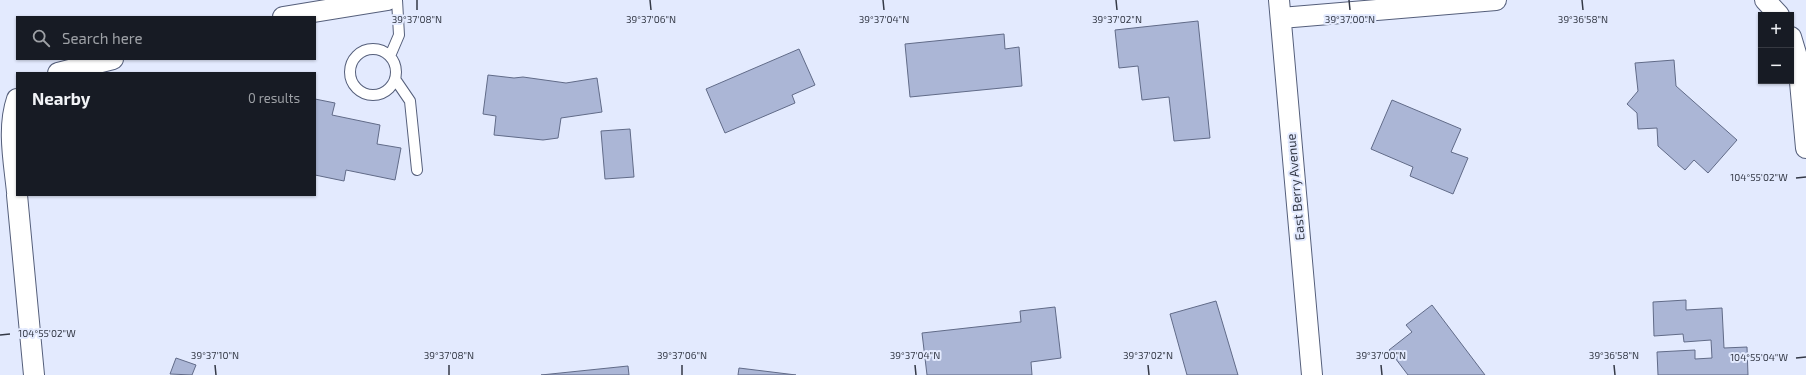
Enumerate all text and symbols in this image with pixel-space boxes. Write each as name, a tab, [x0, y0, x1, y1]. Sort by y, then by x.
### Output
map controls	[1758, 12, 1794, 84]
button: +	[1758, 12, 1794, 48]
text: 39°37'08"N	[392, 13, 442, 25]
text: 39°37'06"N	[626, 13, 676, 25]
text: 39°37'04"N	[859, 13, 909, 25]
text: 39°37'02"N	[1092, 13, 1142, 25]
text: 39°37'00"N	[1325, 13, 1375, 25]
text: 39°36'58"N	[1558, 13, 1608, 25]
search box	[16, 16, 316, 60]
icon: search	[30, 27, 52, 49]
text: Search here	[62, 29, 143, 47]
button: −	[1758, 48, 1794, 84]
text: Nearby	[32, 88, 90, 108]
text: 0 results	[248, 90, 300, 106]
street label: East Berry Avenue	[1282, 133, 1308, 241]
text: 104°55'02"W	[1730, 171, 1788, 183]
text: 104°55'02"W	[18, 327, 76, 339]
text: 39°37'10"N	[191, 349, 239, 361]
text: 39°37'08"N	[424, 349, 474, 361]
text: 39°37'06"N	[657, 349, 707, 361]
text: 39°37'04"N	[890, 349, 940, 361]
text: 39°37'02"N	[1123, 349, 1173, 361]
text: 39°37'00"N	[1356, 349, 1406, 361]
text: 39°36'58"N	[1589, 349, 1639, 361]
text: 104°55'04"W	[1730, 351, 1788, 363]

